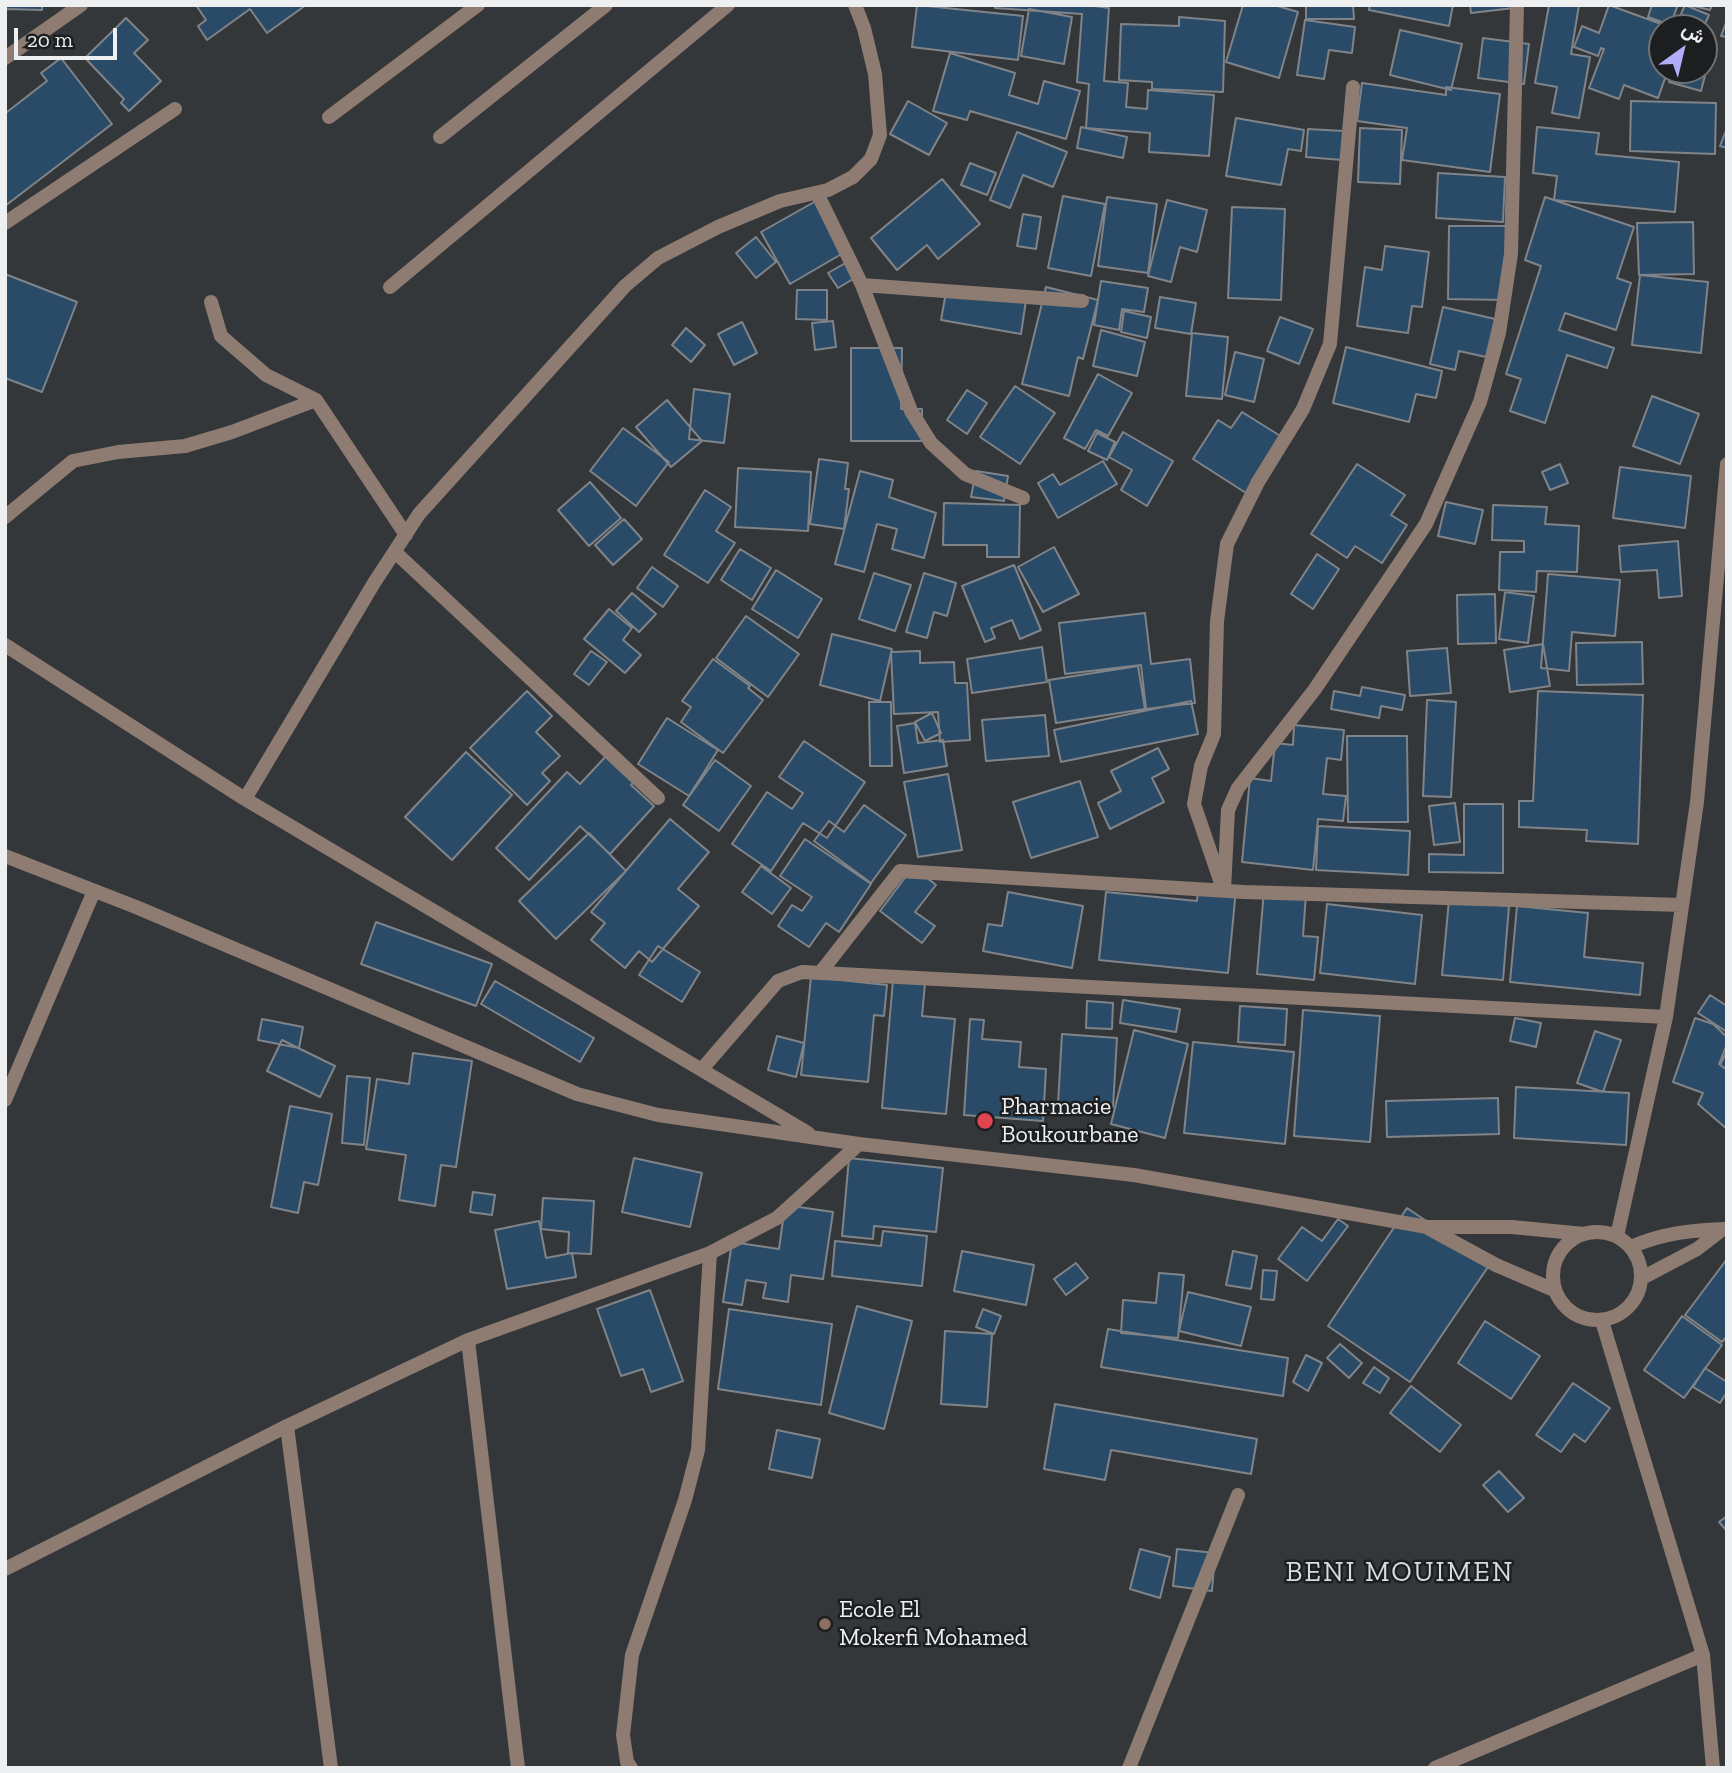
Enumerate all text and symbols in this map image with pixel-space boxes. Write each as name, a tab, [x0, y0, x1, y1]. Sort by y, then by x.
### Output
scale bar	[18, 14, 121, 58]
north arrow	[1648, 14, 1718, 84]
text: ش	[1678, 17, 1710, 49]
text: 20 m	[27, 27, 73, 52]
place label: Pharmacie Boukourbane	[1001, 1093, 1139, 1149]
marker: Pharmacie Boukourbane	[975, 1111, 995, 1131]
district label: BENI MOUIMEN	[1287, 1556, 1513, 1590]
place label: Ecole El Mokerfi Mohamed	[839, 1596, 1028, 1652]
marker: Ecole El Mokerfi Mohamed	[817, 1616, 833, 1632]

